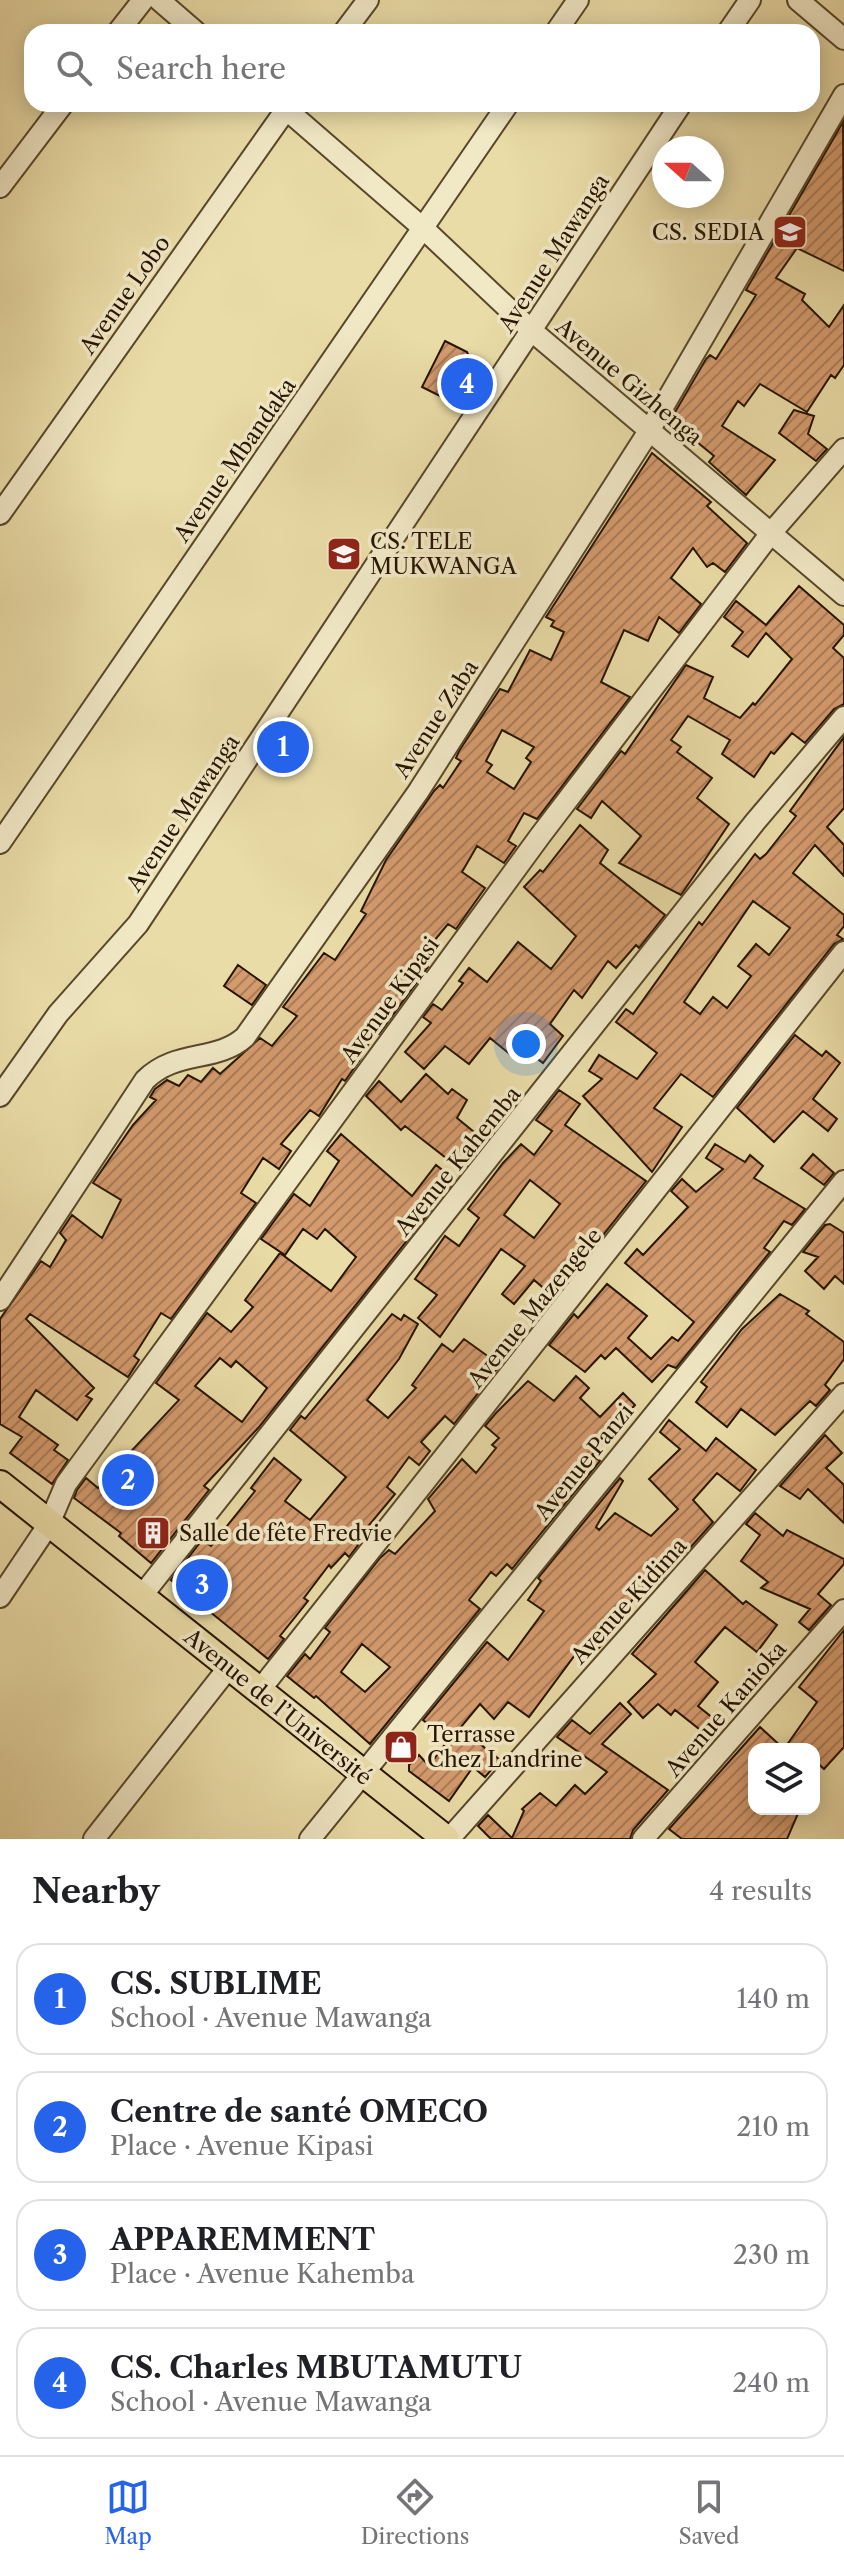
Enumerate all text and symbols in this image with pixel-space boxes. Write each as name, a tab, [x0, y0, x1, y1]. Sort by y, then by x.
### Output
search box	[24, 24, 820, 112]
icon: search	[52, 46, 96, 90]
text: Search here	[116, 50, 286, 87]
north arrow	[652, 136, 724, 208]
street label: Avenue Mawanga	[492, 168, 615, 338]
school or university icon: CS. SEDIA	[771, 213, 809, 251]
place label: CS. SEDIA	[652, 219, 765, 246]
street label: Avenue Lobo	[74, 230, 176, 360]
street label: Avenue Gizhenga	[550, 312, 708, 451]
pin: 4	[441, 354, 493, 414]
street label: Avenue Mbandaka	[168, 373, 302, 548]
place label: CS. TELE MUKWANGA	[370, 528, 517, 580]
school or university icon: CS. TELE MUKWANGA	[325, 535, 363, 573]
street label: Avenue Zaba	[387, 655, 484, 784]
pin: 1	[257, 717, 309, 777]
street label: Avenue Mawanga	[120, 729, 246, 897]
street label: Avenue Kipasi	[335, 931, 445, 1069]
your location	[506, 1024, 546, 1064]
street label: Avenue Kahemba	[389, 1081, 527, 1242]
street label: Avenue Mazengele	[462, 1223, 608, 1394]
street label: Avenue Panzi	[528, 1398, 639, 1526]
pin: 2	[102, 1450, 154, 1510]
building icon: Salle de fête Fredvie	[134, 1514, 172, 1552]
place label: Salle de fête Fredvie	[179, 1520, 392, 1547]
street label: Avenue Kidima	[565, 1532, 693, 1670]
pin: 3	[176, 1555, 228, 1615]
street label: Avenue de l’Université	[178, 1622, 377, 1791]
street label: Avenue Kanioka	[659, 1635, 792, 1783]
place label: Terrasse Chez Landrine	[427, 1721, 583, 1773]
shop icon: Terrasse Chez Landrine	[382, 1728, 420, 1766]
map controls	[748, 1743, 820, 1815]
button: layers	[748, 1743, 820, 1815]
text: Nearby	[32, 1870, 160, 1912]
text: 4 results	[709, 1875, 812, 1907]
text: CS. SUBLIME	[110, 1965, 322, 2002]
text: 1	[54, 1983, 66, 2015]
text: 140 m	[736, 1983, 810, 2015]
text: School · Avenue Mawanga	[110, 2002, 432, 2034]
text: Centre de santé OMECO	[110, 2093, 488, 2130]
text: 2	[52, 2111, 68, 2143]
text: 210 m	[737, 2111, 810, 2143]
text: Place · Avenue Kipasi	[110, 2130, 373, 2162]
text: APPAREMMENT	[110, 2221, 375, 2258]
text: 3	[53, 2239, 67, 2271]
text: 230 m	[733, 2239, 810, 2271]
text: Place · Avenue Kahemba	[110, 2258, 415, 2290]
text: CS. Charles MBUTAMUTU	[110, 2349, 522, 2386]
text: 4	[52, 2367, 68, 2399]
text: 240 m	[732, 2367, 810, 2399]
text: School · Avenue Mawanga	[110, 2386, 432, 2418]
tab: Map	[104, 2475, 152, 2550]
tab: Directions	[361, 2475, 469, 2550]
tab: Saved	[678, 2475, 739, 2550]

